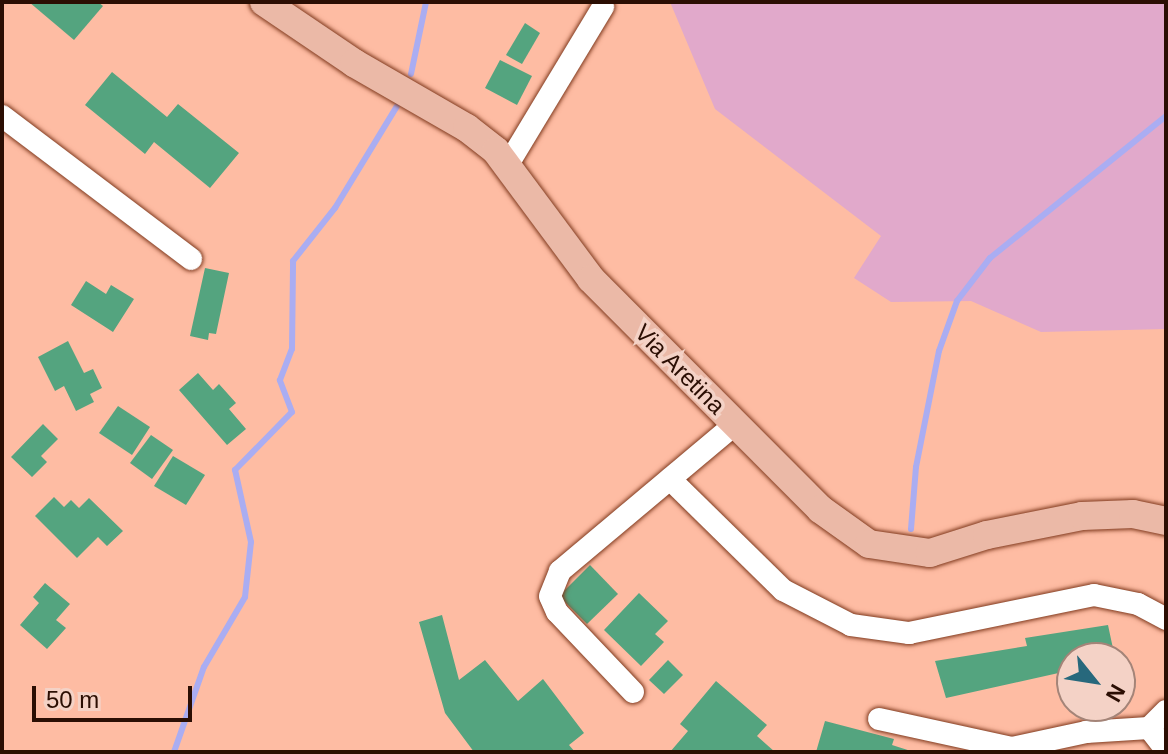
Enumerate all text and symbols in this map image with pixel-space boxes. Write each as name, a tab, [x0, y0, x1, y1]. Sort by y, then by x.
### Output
street label: Via Aretina	[628, 317, 732, 421]
north arrow	[1056, 642, 1136, 722]
scale bar	[36, 670, 196, 720]
text: N	[1101, 680, 1130, 706]
text: 50 m	[46, 686, 99, 713]

